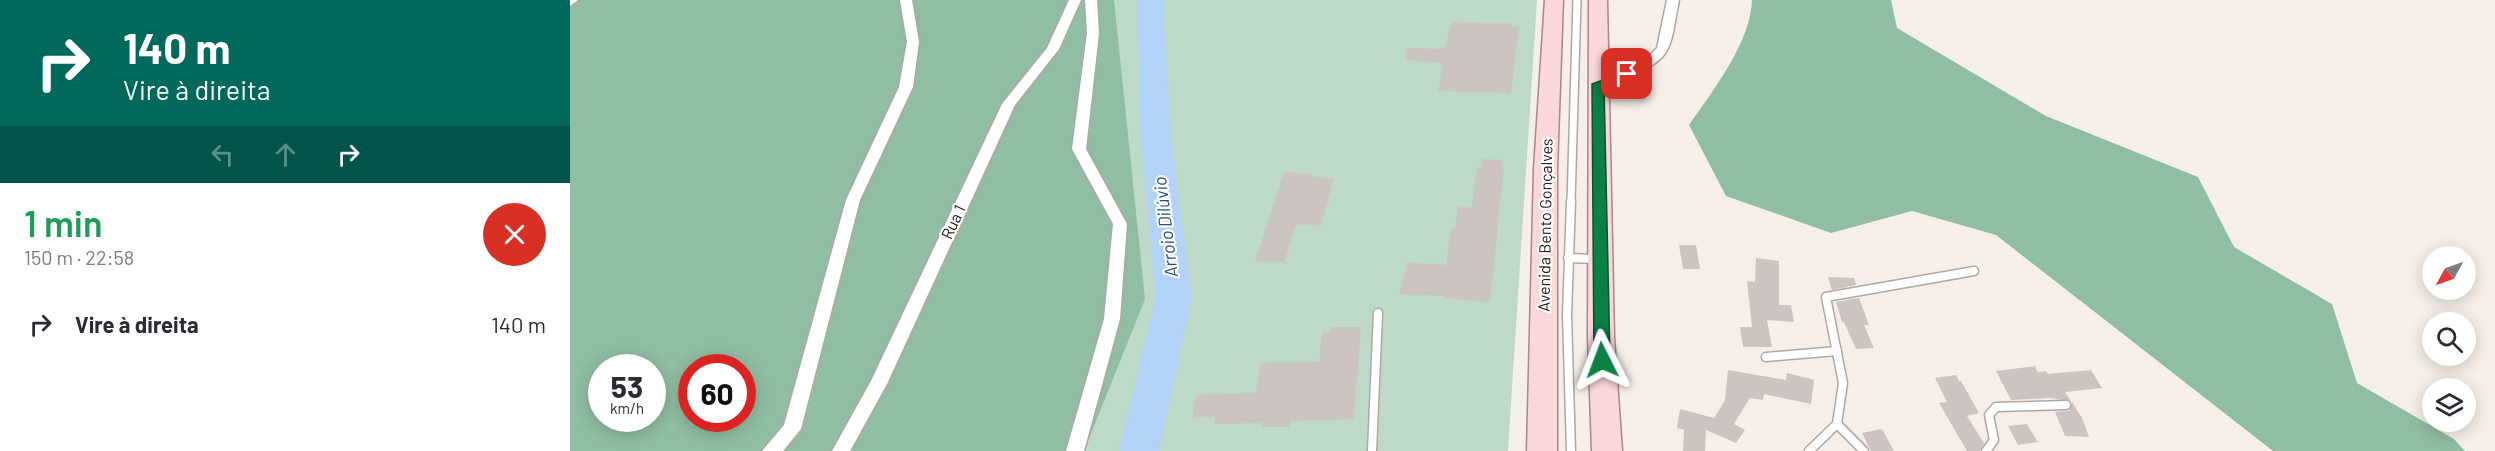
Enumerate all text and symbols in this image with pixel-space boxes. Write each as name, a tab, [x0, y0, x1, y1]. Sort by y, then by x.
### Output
text: 140 m	[123, 22, 231, 72]
icon: right	[24, 24, 102, 102]
pin	[1601, 48, 1652, 99]
icon: arrive	[1610, 57, 1643, 90]
text: Vire à direita	[123, 73, 271, 105]
icon: left	[206, 138, 239, 171]
icon: ahead	[269, 138, 302, 171]
icon: right	[332, 138, 365, 171]
street label: Avenida Bento Gonçalves	[1533, 138, 1556, 312]
water label: Arroio Dilúvio	[1148, 176, 1182, 279]
text: 1 min	[24, 201, 103, 244]
street label: Rua 1	[936, 202, 969, 242]
button: close	[483, 203, 546, 266]
text: 150 m · 22:58	[24, 245, 134, 269]
north arrow	[2422, 246, 2476, 300]
map controls	[2422, 246, 2476, 432]
icon: right	[24, 308, 57, 341]
text: Vire à direita	[75, 311, 199, 337]
text: 140 m	[491, 311, 546, 337]
button: search	[2422, 312, 2476, 366]
position arrow	[1570, 328, 1634, 392]
speed limit sign: 60	[678, 354, 756, 432]
text: 53	[611, 368, 643, 404]
button: layers	[2422, 378, 2476, 432]
text: km/h	[610, 399, 644, 417]

